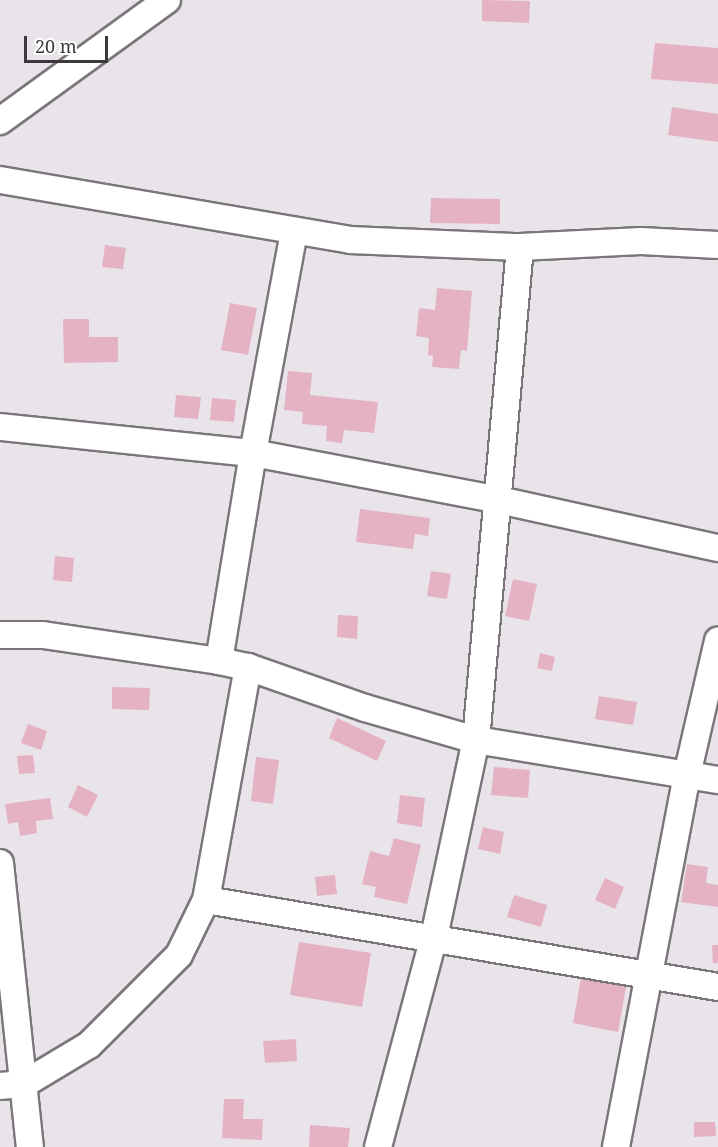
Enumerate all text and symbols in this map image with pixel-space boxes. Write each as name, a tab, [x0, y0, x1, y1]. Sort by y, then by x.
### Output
scale bar	[27, 24, 111, 62]
text: 20 m	[35, 34, 77, 58]

